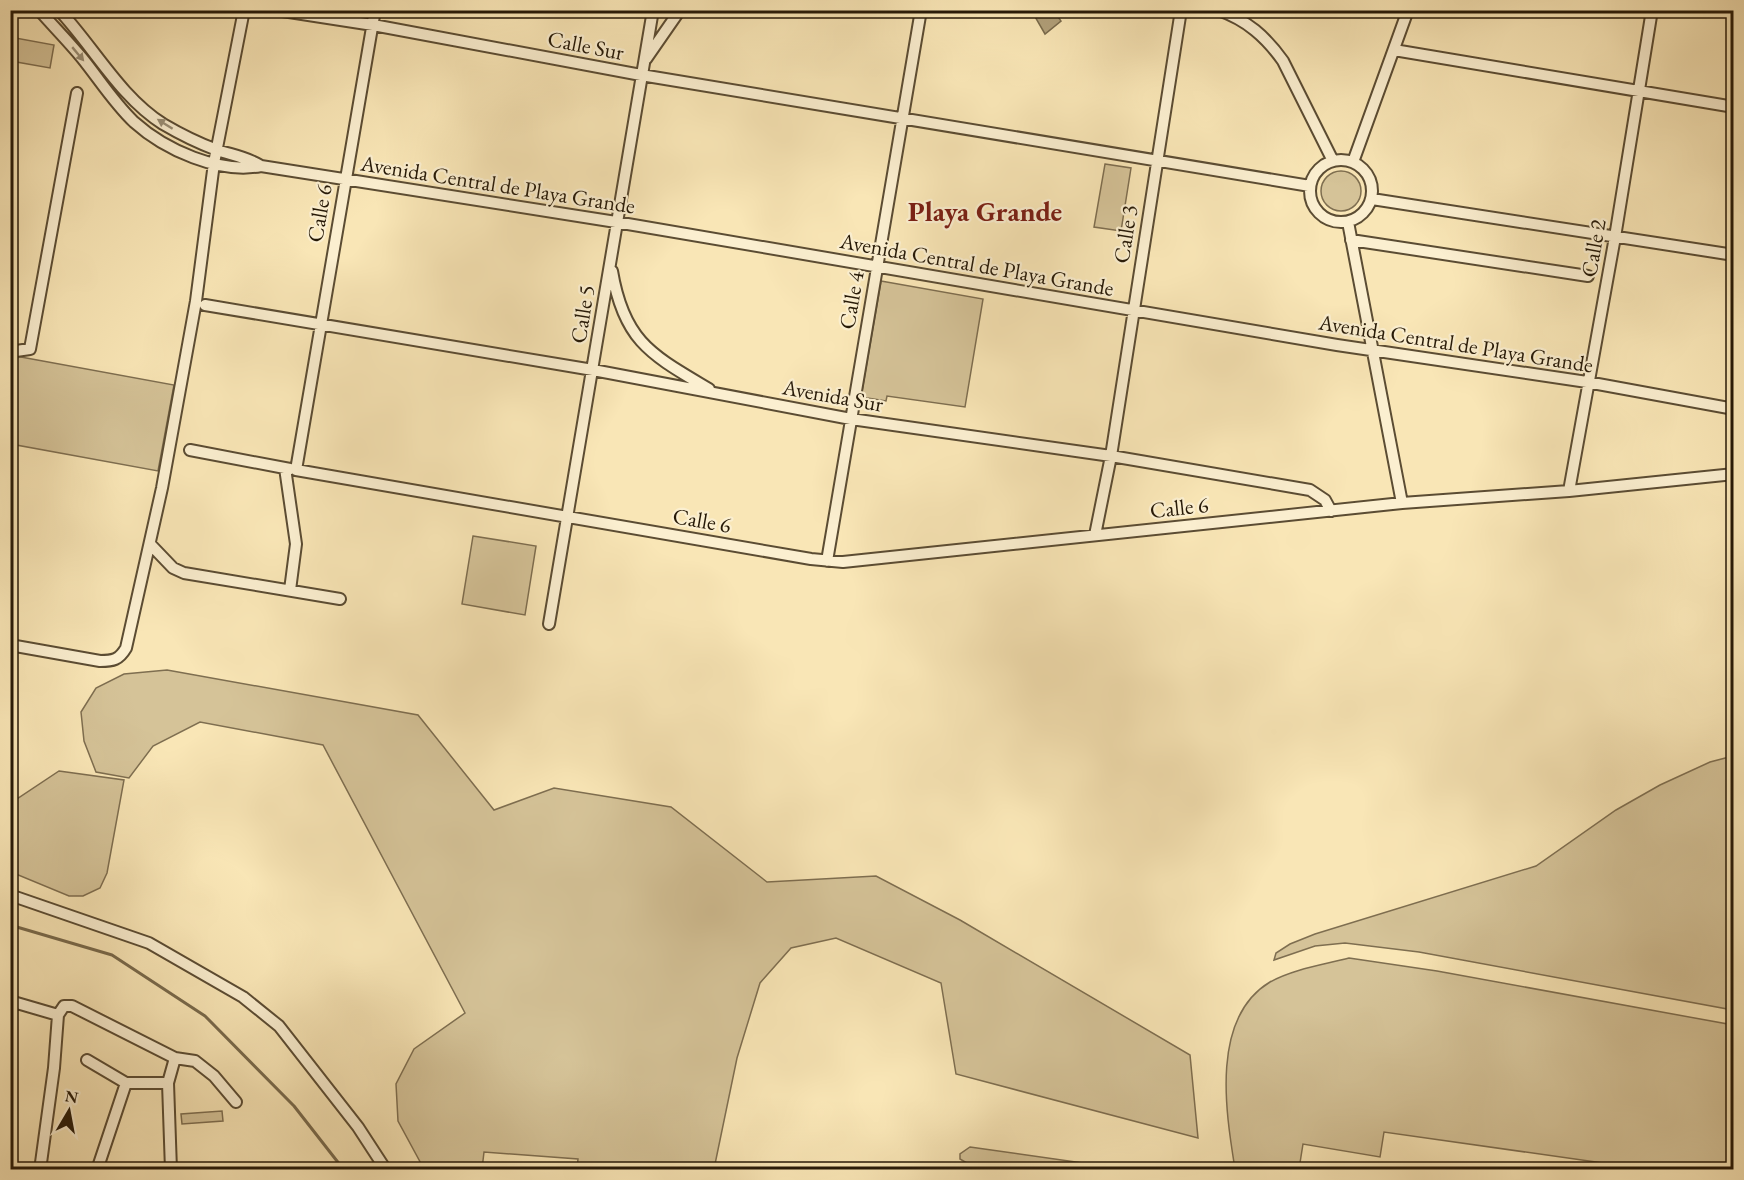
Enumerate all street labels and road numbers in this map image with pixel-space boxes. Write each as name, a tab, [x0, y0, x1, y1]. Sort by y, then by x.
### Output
street label: Calle Sur	[545, 24, 627, 67]
street label: Avenida Central de Playa Grande	[358, 148, 638, 221]
street label: Calle 6	[300, 181, 339, 244]
street label: Calle 3	[1107, 203, 1144, 265]
street label: Calle 2	[1574, 216, 1613, 279]
street label: Avenida Central de Playa Grande	[837, 226, 1116, 303]
street label: Calle 4	[832, 268, 871, 331]
street label: Calle 5	[564, 283, 601, 345]
street label: Avenida Central de Playa Grande	[1316, 307, 1596, 380]
street label: Avenida Sur	[779, 372, 886, 419]
street label: Calle 6	[1148, 490, 1210, 525]
street label: Calle 6	[671, 501, 734, 540]

